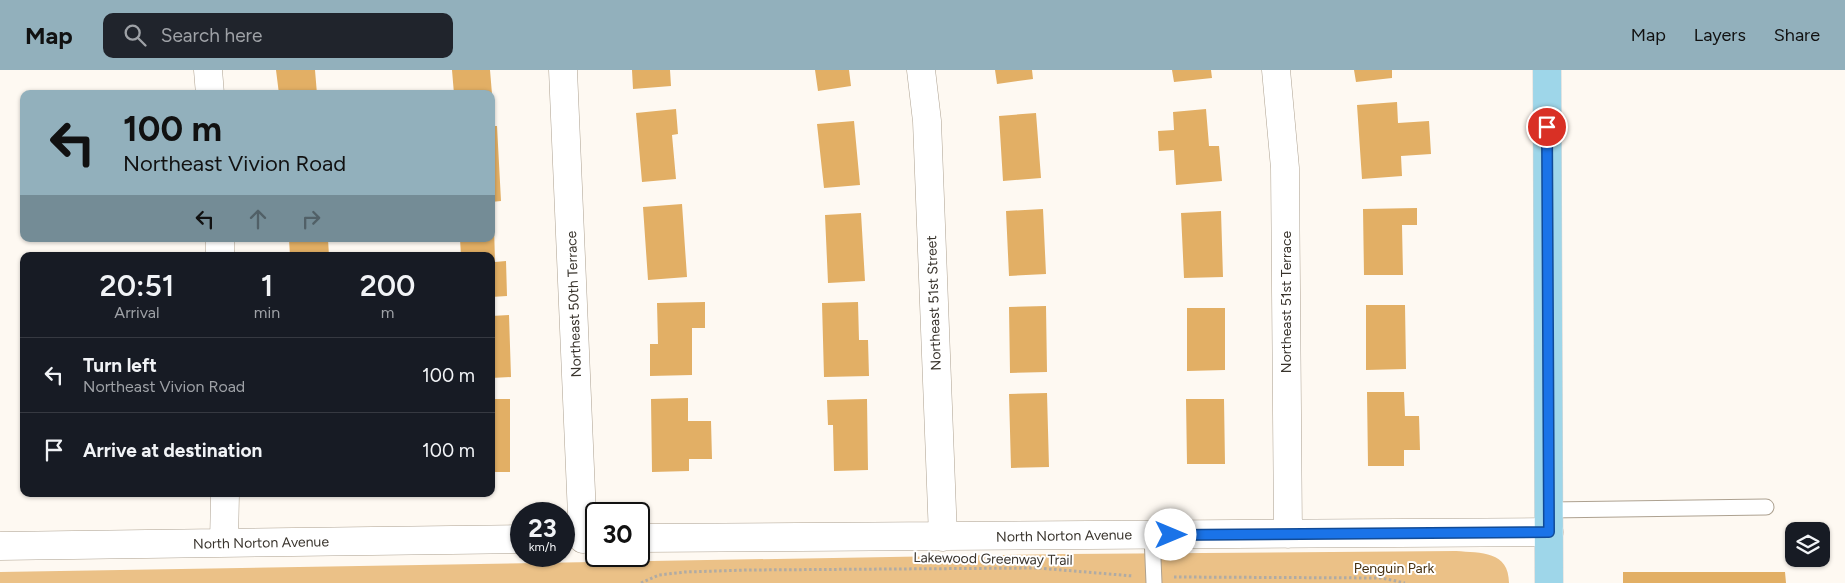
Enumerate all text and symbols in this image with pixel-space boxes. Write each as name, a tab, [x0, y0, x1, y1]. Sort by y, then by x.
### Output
search box	[103, 13, 453, 58]
text: Map	[25, 21, 73, 50]
icon: search	[121, 21, 149, 49]
text: Search here	[161, 24, 262, 47]
text: Map	[1631, 24, 1666, 46]
text: Layers	[1694, 24, 1746, 46]
text: Share	[1774, 24, 1820, 46]
pin	[1526, 106, 1568, 148]
text: 100 m	[123, 108, 222, 150]
icon: left	[40, 110, 105, 175]
icon: arrive	[1533, 113, 1561, 141]
text: Northeast Vivion Road	[123, 150, 346, 177]
icon: left	[191, 205, 219, 233]
icon: ahead	[244, 205, 272, 233]
icon: right	[297, 205, 325, 233]
street label: Northeast 50th Terrace	[563, 230, 585, 378]
street label: Northeast 51st Terrace	[1278, 231, 1295, 373]
street label: Northeast 51st Street	[923, 235, 945, 371]
text: 20:51	[100, 267, 174, 304]
text: 1	[261, 267, 273, 304]
text: 200	[360, 267, 415, 304]
text: Arrival	[114, 303, 160, 322]
text: min	[254, 303, 280, 322]
text: m	[381, 303, 394, 322]
text: Turn left	[83, 354, 157, 377]
icon: left	[40, 361, 68, 389]
text: 100 m	[422, 364, 475, 387]
text: Northeast Vivion Road	[83, 377, 245, 396]
icon: arrive	[40, 436, 68, 464]
text: Arrive at destination	[83, 439, 262, 462]
text: 100 m	[422, 439, 475, 462]
speed limit sign: 30	[585, 502, 650, 567]
position arrow	[1144, 508, 1196, 560]
text: 23	[528, 513, 557, 543]
map controls	[1785, 522, 1830, 567]
button: layers	[1785, 522, 1830, 567]
street label: North Norton Avenue	[996, 526, 1132, 546]
street label: North Norton Avenue	[193, 533, 329, 553]
text: km/h	[529, 540, 556, 554]
street label: Lakewood Greenway Trail	[913, 549, 1073, 569]
park label: Penguin Park	[1354, 560, 1435, 577]

